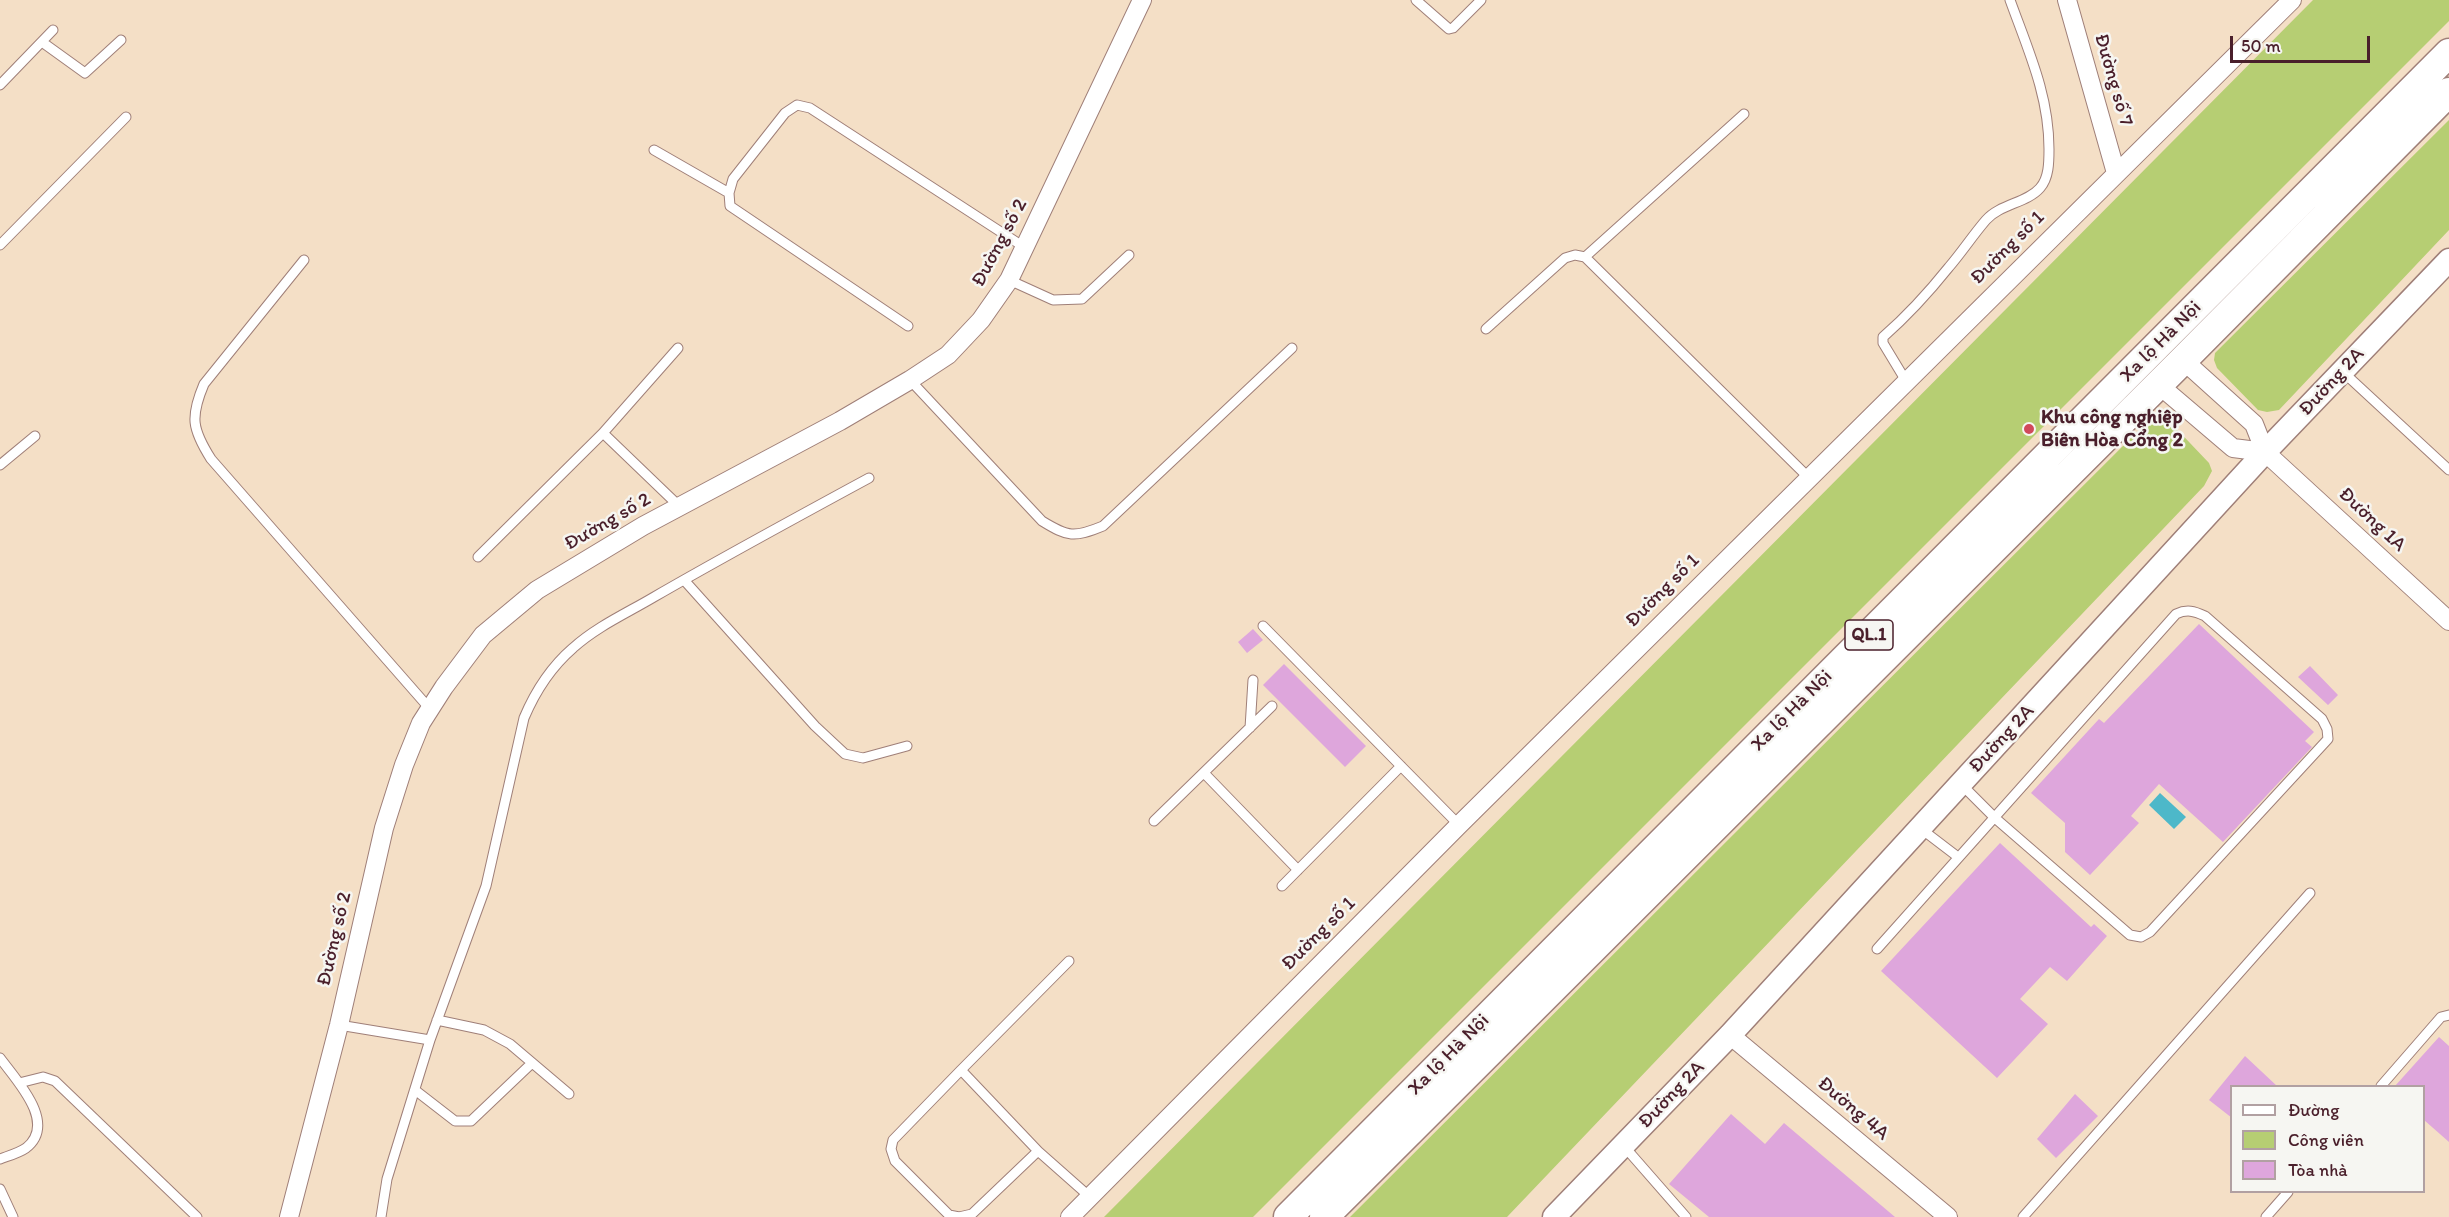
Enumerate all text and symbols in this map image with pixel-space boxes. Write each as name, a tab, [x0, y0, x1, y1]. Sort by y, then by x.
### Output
scale bar	[2233, 24, 2372, 62]
street label: Đường số 7	[2088, 31, 2138, 129]
text: 50 m	[2241, 35, 2281, 57]
street label: Đường số 2	[967, 195, 1033, 291]
street label: Đường số 1	[1966, 206, 2050, 290]
street label: Xa lộ Hà Nội	[2115, 296, 2207, 388]
street label: Đường 2A	[2294, 343, 2370, 421]
place label: Khu công nghiệp Biên Hòa Cổng 2	[2041, 406, 2183, 453]
marker: Khu công nghiệp Biên Hòa Cổng 2	[2022, 422, 2036, 436]
street label: Đường 1A	[2333, 483, 2411, 557]
street label: Đường số 2	[561, 488, 655, 556]
street label: Đường số 1	[1621, 549, 1705, 633]
road number: QL.1	[1845, 620, 1893, 650]
street label: Xa lộ Hà Nội	[1746, 665, 1838, 757]
street label: Đường 2A	[1964, 700, 2040, 778]
street label: Đường số 2	[313, 890, 357, 988]
street label: Đường số 1	[1277, 892, 1361, 976]
street label: Xa lộ Hà Nội	[1403, 1009, 1495, 1101]
street label: Đường 2A	[1634, 1056, 1710, 1134]
street label: Đường 4A	[1812, 1072, 1894, 1146]
legend	[2230, 1085, 2425, 1193]
text: Đường	[2288, 1099, 2339, 1121]
text: Công viên	[2288, 1129, 2364, 1151]
text: Tòa nhà	[2288, 1159, 2348, 1181]

